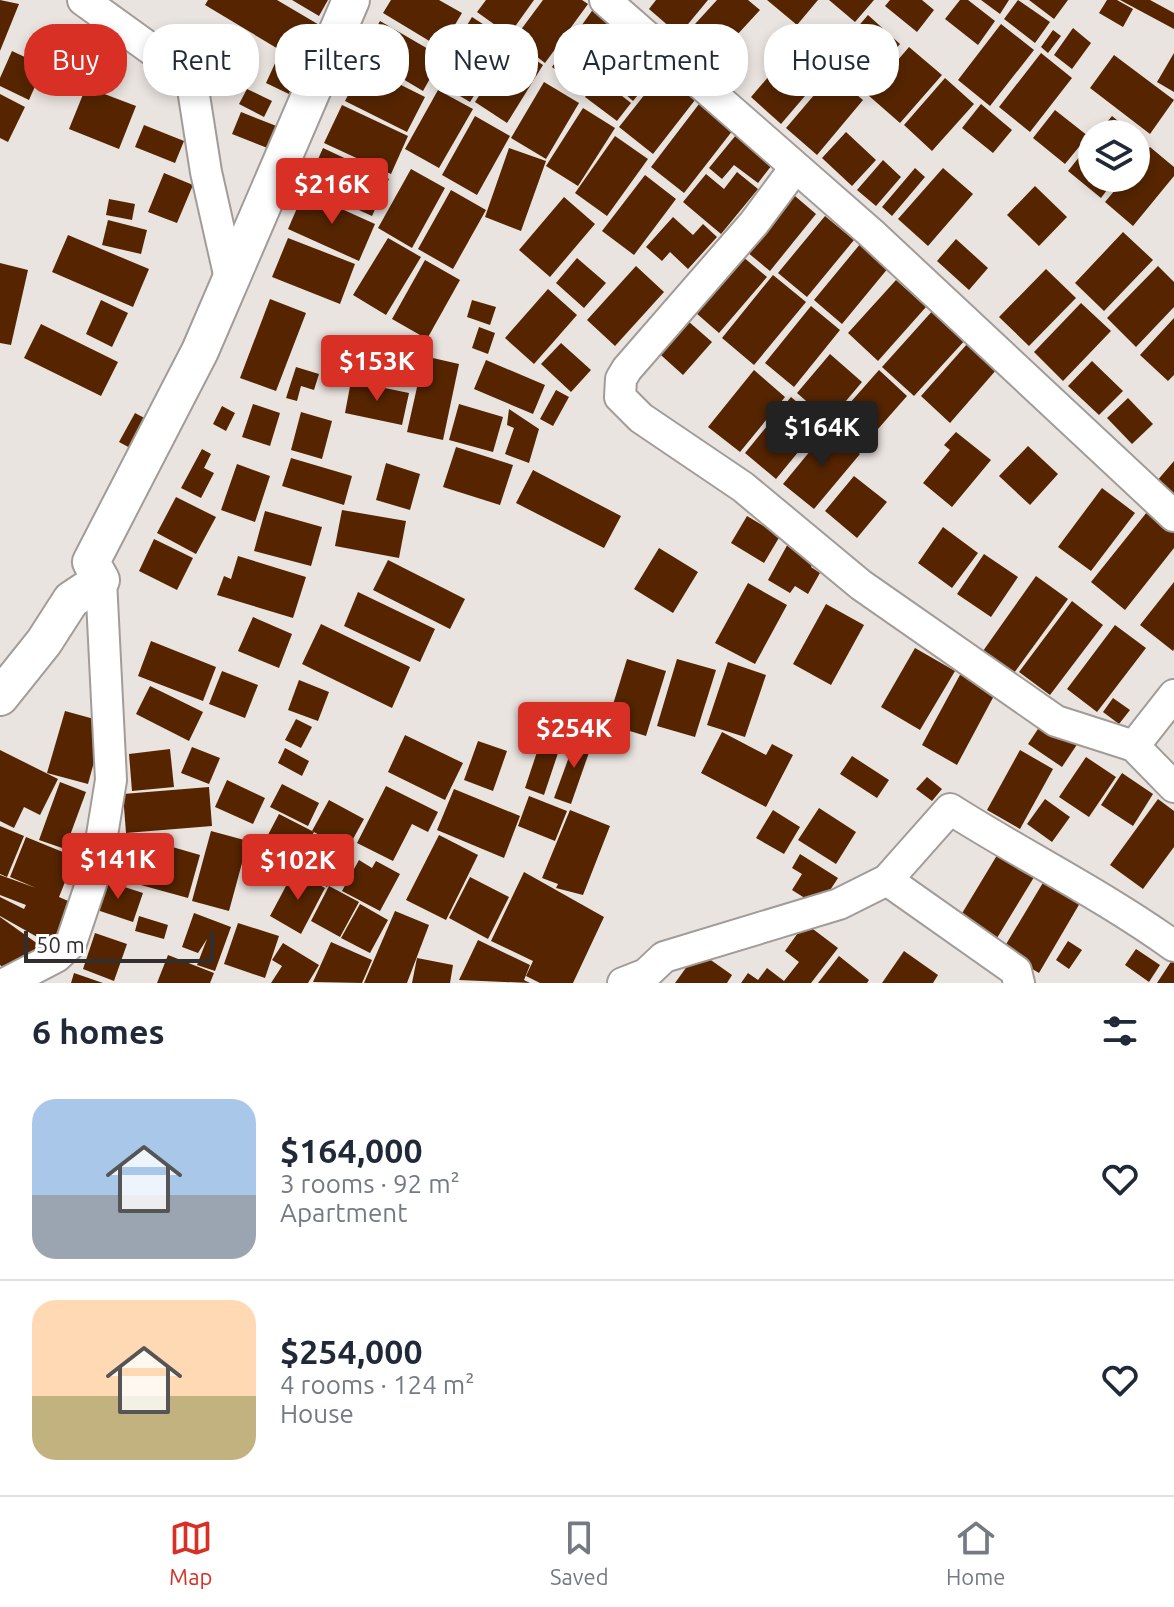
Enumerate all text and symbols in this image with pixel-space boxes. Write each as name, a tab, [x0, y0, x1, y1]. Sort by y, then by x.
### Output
chip: Buy	[24, 24, 127, 96]
chip: Rent	[143, 24, 259, 96]
chip: Filters	[275, 24, 409, 96]
chip: New	[425, 24, 538, 96]
chip: Apartment	[554, 24, 748, 96]
chip: House	[764, 24, 899, 96]
map controls	[1078, 120, 1150, 192]
button: layers	[1078, 120, 1150, 192]
pin: $216K	[276, 158, 388, 226]
text: $216K	[294, 169, 370, 198]
pin: $153K	[321, 335, 433, 403]
text: $153K	[339, 346, 415, 375]
pin: $164K	[766, 401, 878, 469]
text: $164K	[784, 412, 860, 441]
pin: $254K	[518, 702, 630, 770]
text: $254K	[536, 713, 612, 742]
pin: $141K	[62, 833, 174, 901]
pin: $102K	[242, 834, 354, 902]
text: $141K	[80, 844, 156, 873]
text: $102K	[260, 845, 336, 874]
scale bar	[24, 927, 214, 963]
text: 50 m	[36, 932, 85, 957]
icon: filters	[1098, 1009, 1142, 1053]
text: 6 homes	[32, 1012, 165, 1050]
icon: home	[96, 1131, 192, 1227]
text: $164,000	[280, 1131, 423, 1169]
icon: heart	[1098, 1157, 1142, 1201]
text: 3 rooms · 92 m²	[280, 1169, 460, 1198]
text: Apartment	[280, 1198, 407, 1227]
icon: home	[96, 1332, 192, 1428]
text: $254,000	[280, 1332, 423, 1370]
icon: heart	[1098, 1358, 1142, 1402]
text: 4 rooms · 124 m²	[280, 1370, 475, 1399]
text: House	[280, 1399, 354, 1428]
tab: Map	[169, 1516, 213, 1589]
tab: Saved	[550, 1516, 609, 1589]
tab: Home	[946, 1516, 1005, 1589]

